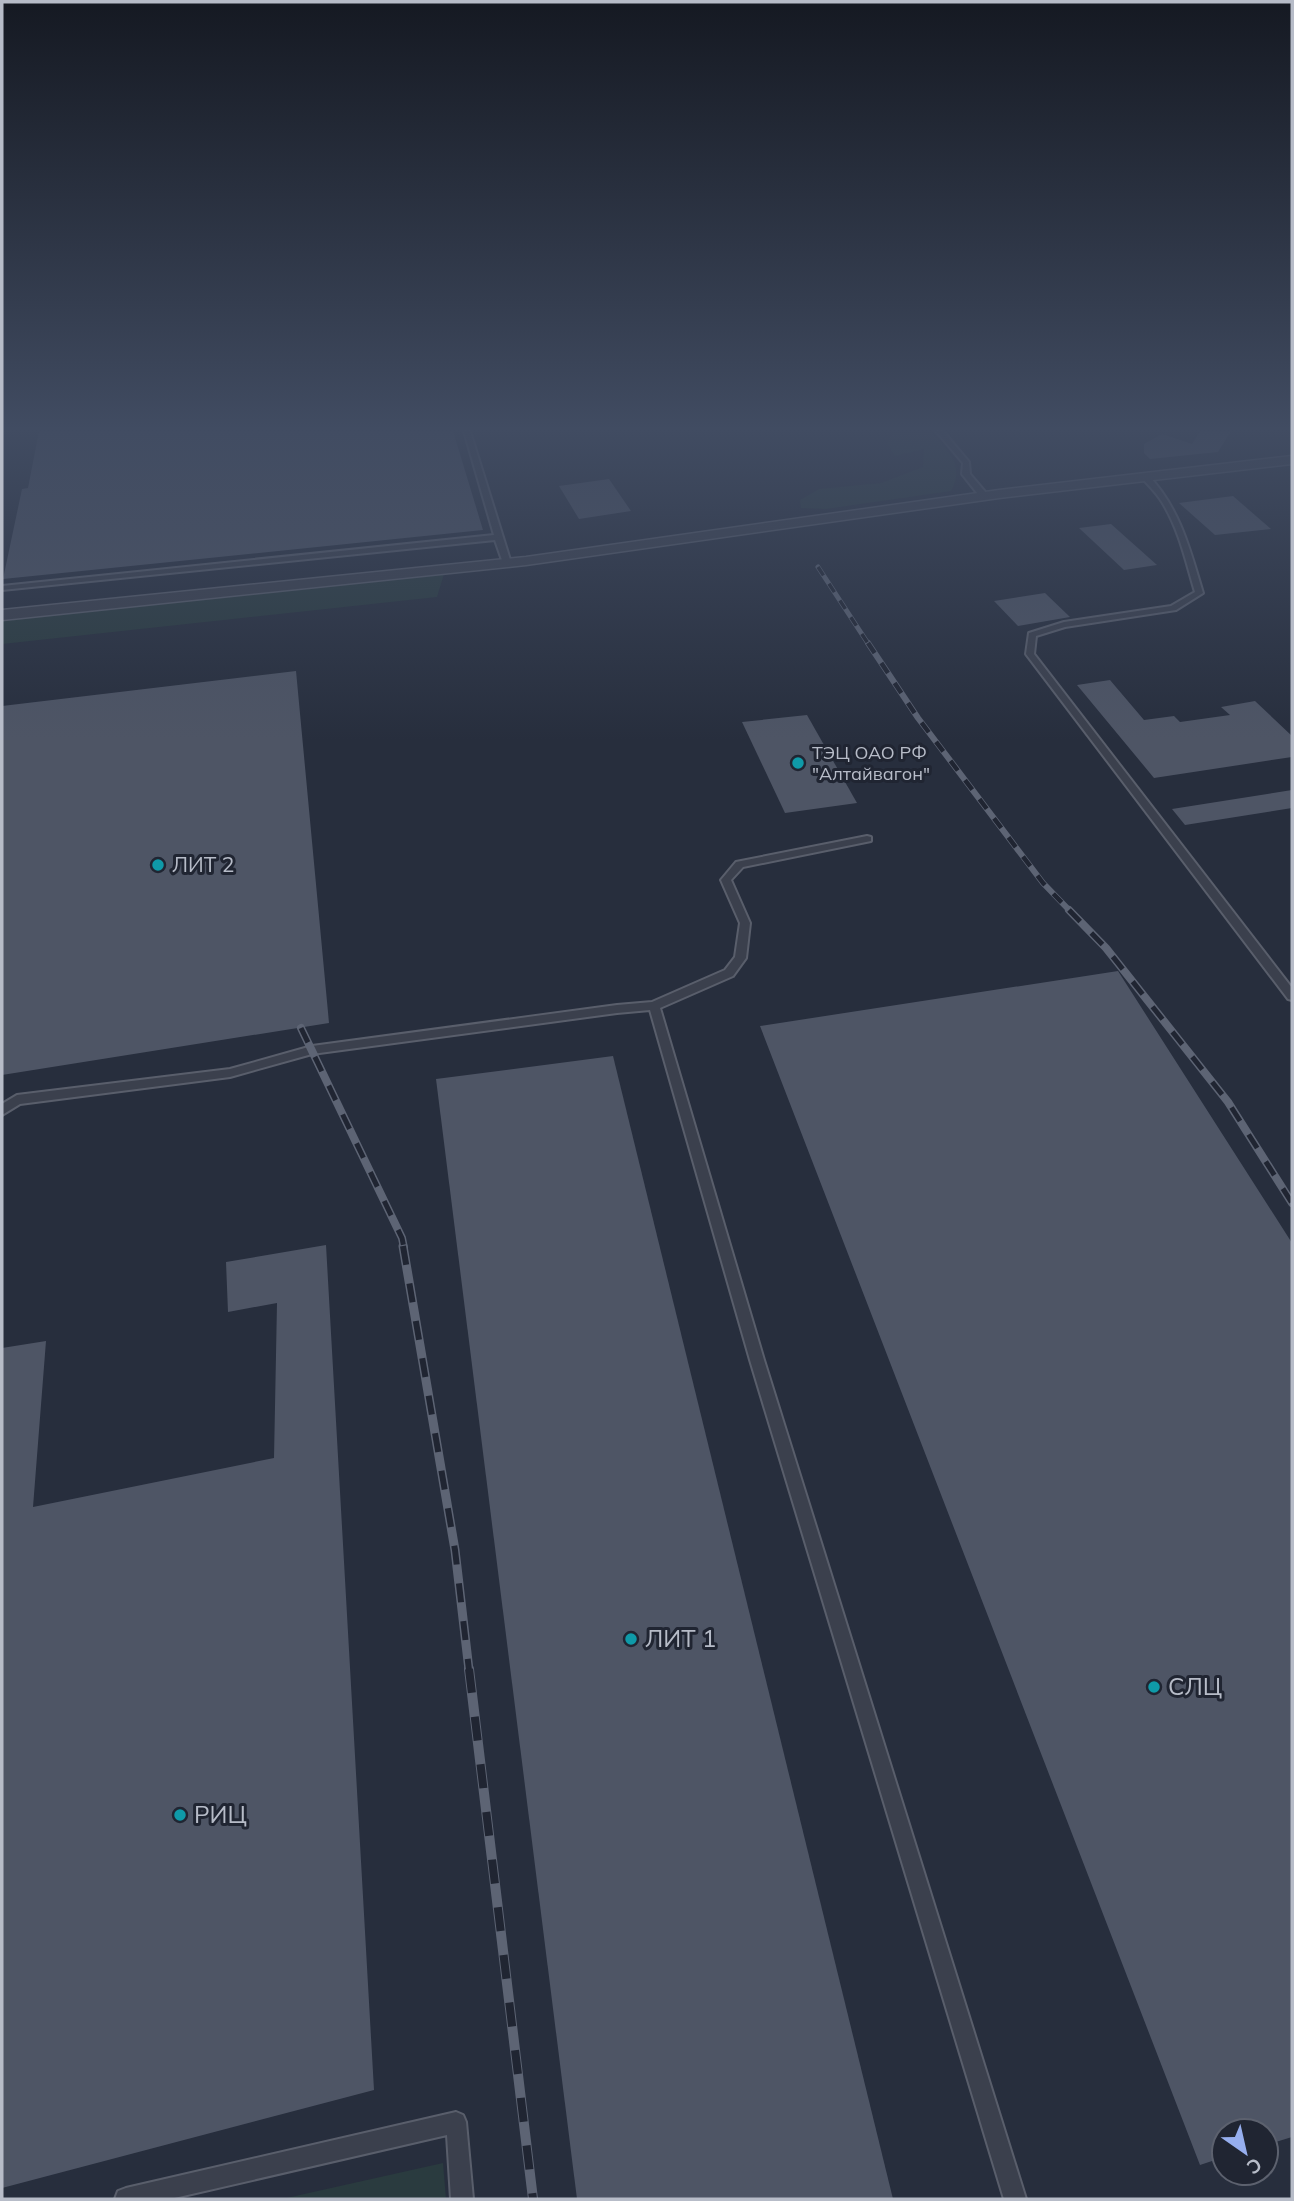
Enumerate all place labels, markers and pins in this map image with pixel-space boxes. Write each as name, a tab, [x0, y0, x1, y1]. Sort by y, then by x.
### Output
place label: ТЭЦ ОАО РФ "Алтайвагон"	[812, 741, 930, 785]
marker: ТЭЦ ОАО РФ "Алтайвагон"	[790, 755, 806, 771]
place label: ЛИТ 2	[172, 851, 234, 877]
marker: ЛИТ 2	[150, 857, 166, 873]
place label: ЛИТ 1	[645, 1623, 716, 1653]
marker: ЛИТ 1	[623, 1631, 639, 1647]
place label: СЛЦ	[1168, 1671, 1222, 1701]
marker: СЛЦ	[1146, 1679, 1162, 1695]
place label: РИЦ	[194, 1799, 247, 1829]
marker: РИЦ	[172, 1807, 188, 1823]

